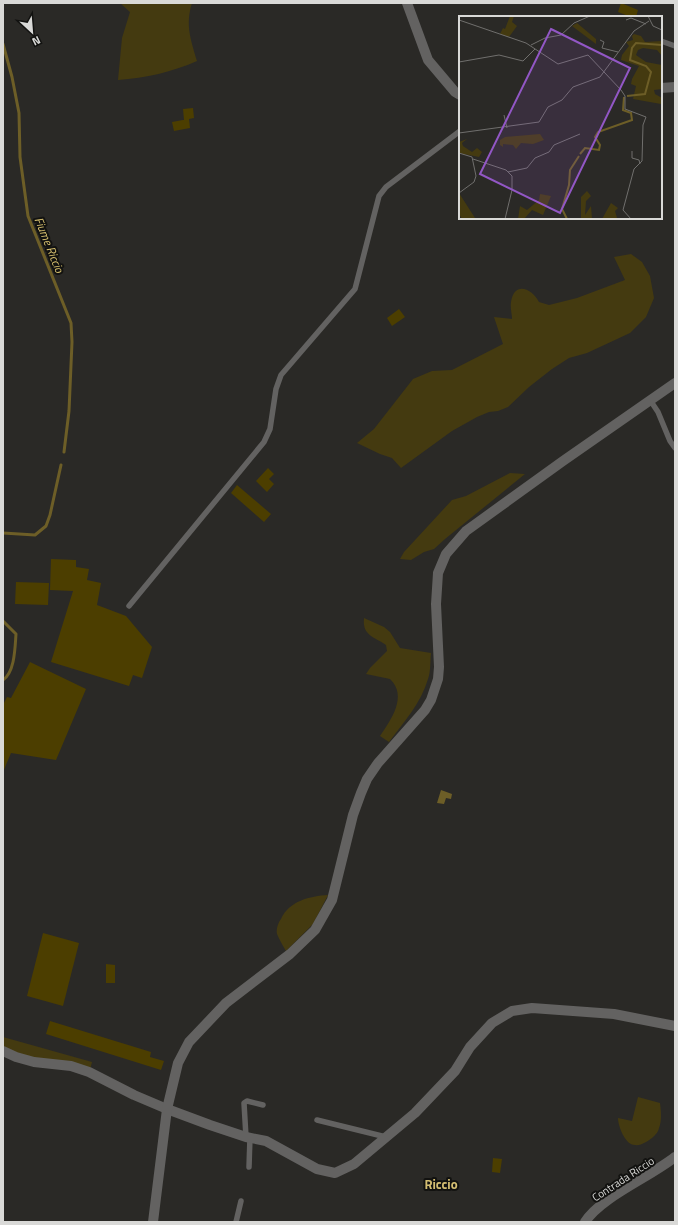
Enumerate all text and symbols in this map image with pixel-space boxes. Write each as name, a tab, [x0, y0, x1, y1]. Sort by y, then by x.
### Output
north arrow	[12, 12, 52, 52]
inset map	[459, 16, 662, 219]
text: N	[29, 32, 43, 50]
water label: Fiume Riccio	[30, 214, 70, 277]
street label: Contrada Riccio	[589, 1153, 657, 1205]
district label: Riccio	[424, 1174, 458, 1194]

